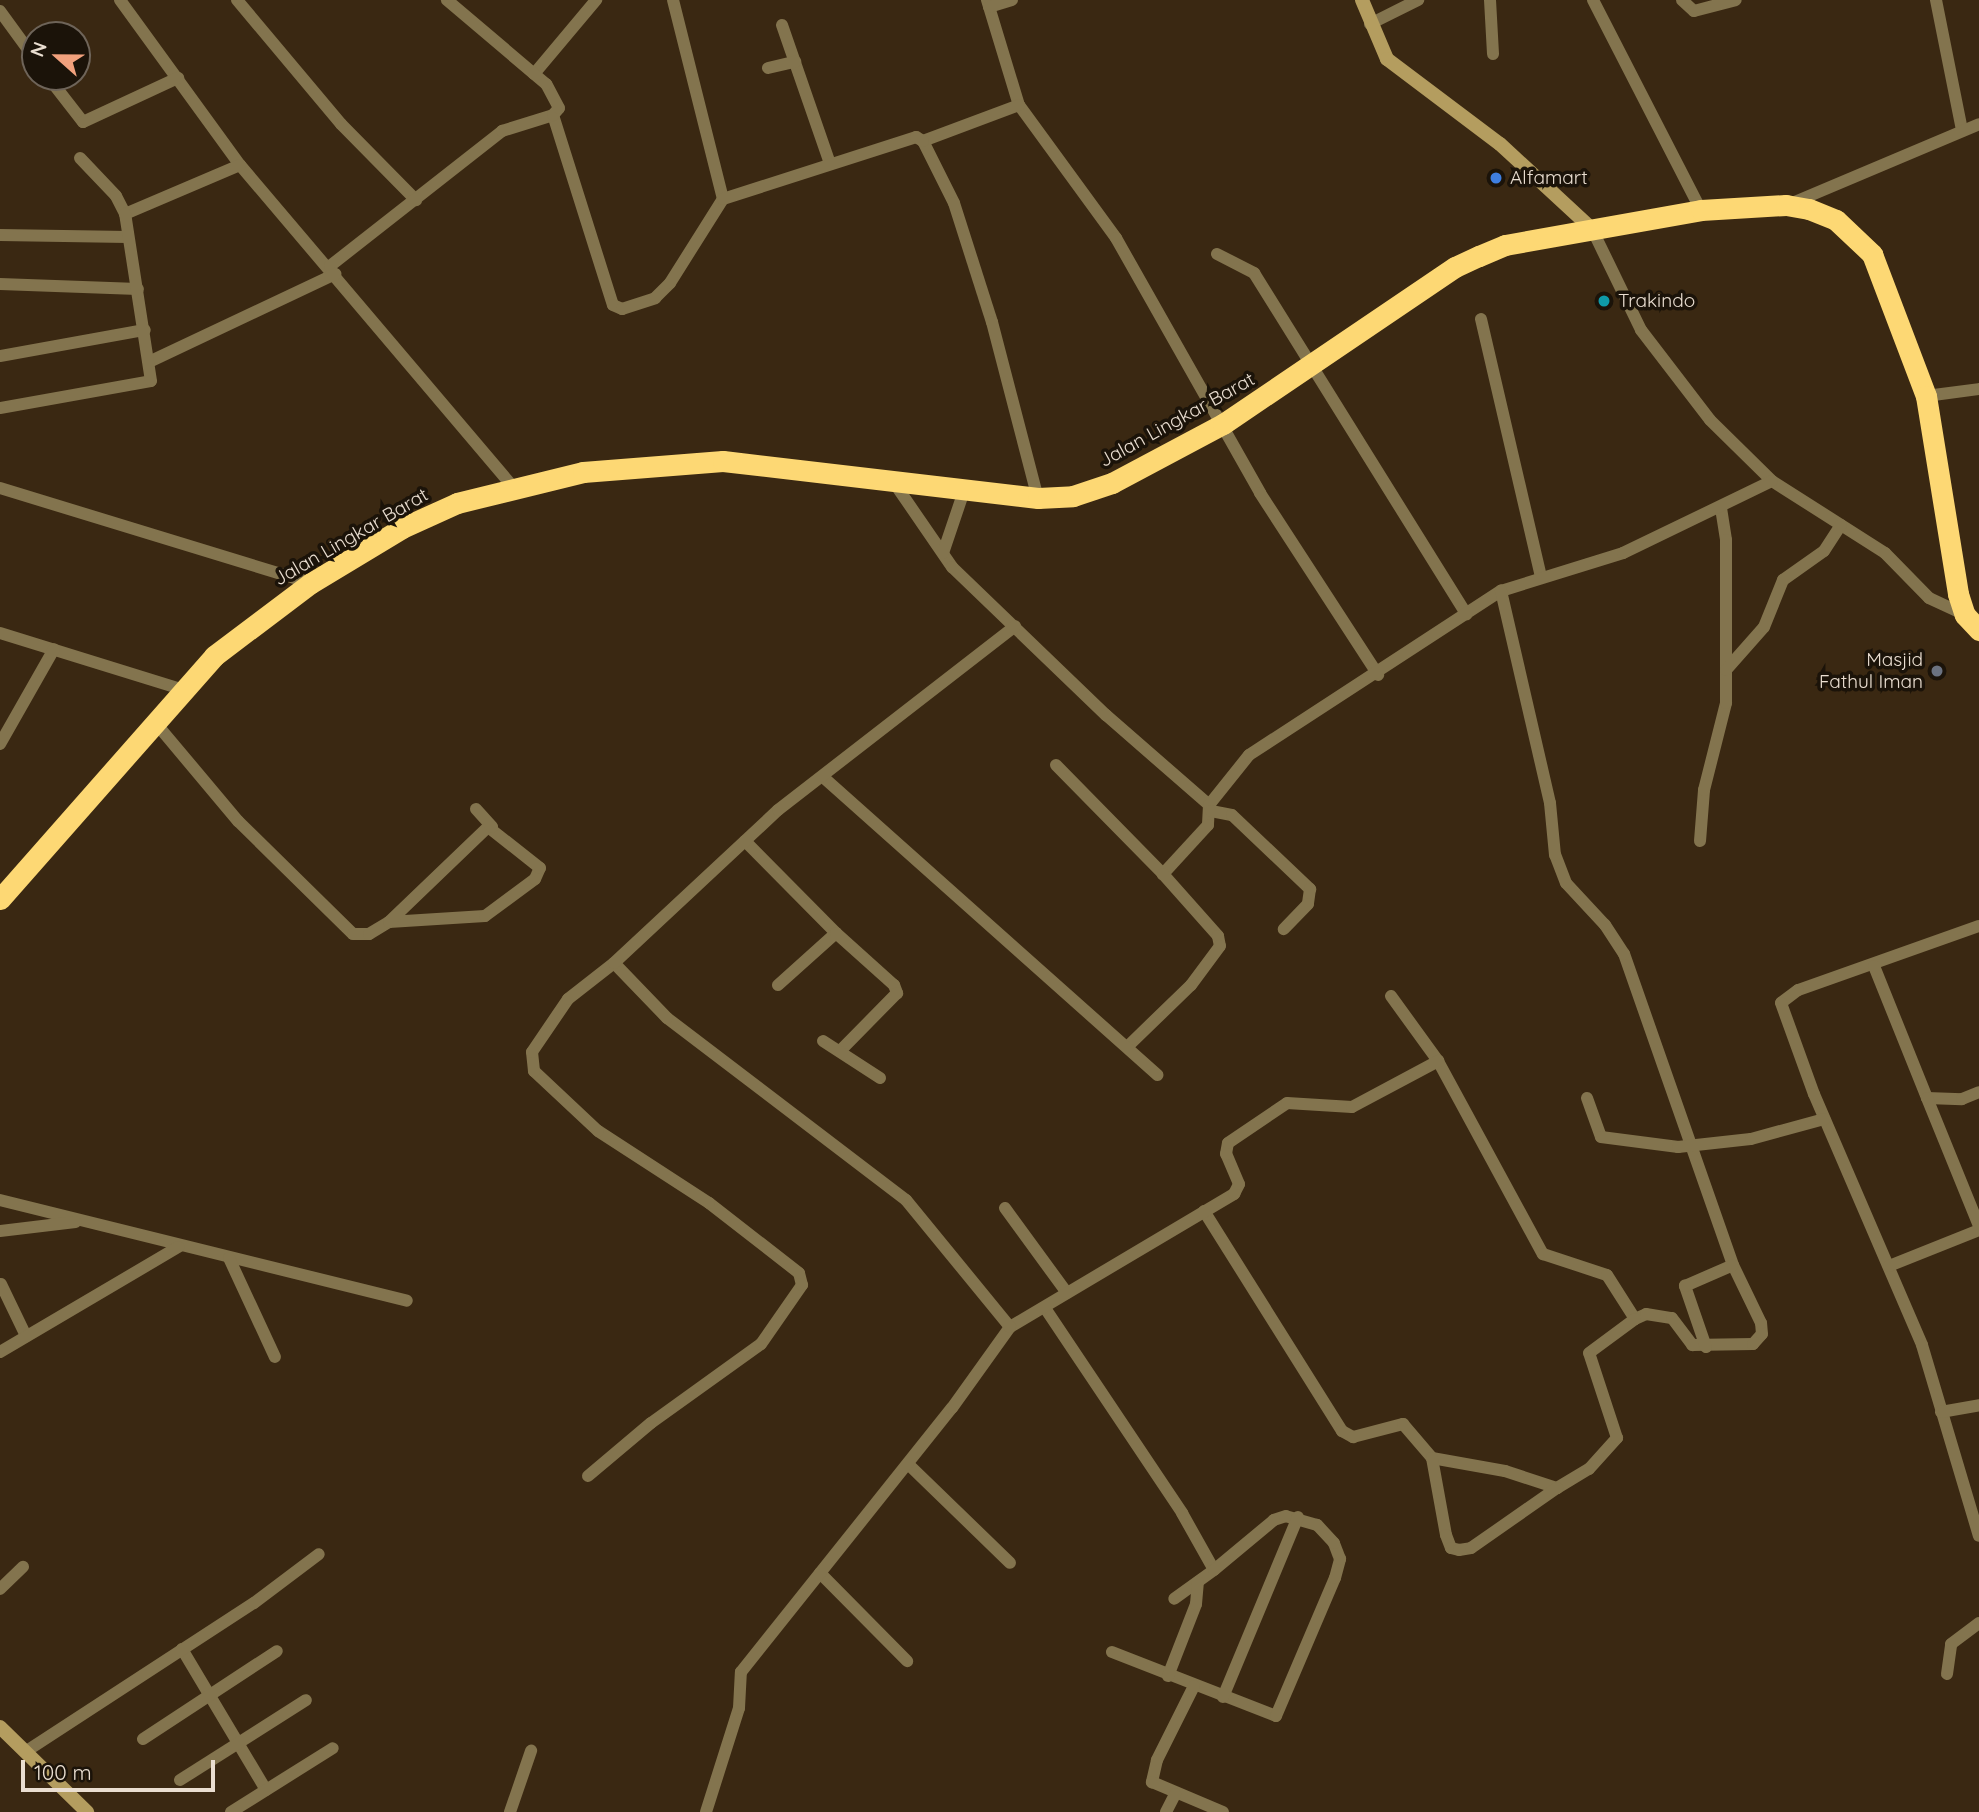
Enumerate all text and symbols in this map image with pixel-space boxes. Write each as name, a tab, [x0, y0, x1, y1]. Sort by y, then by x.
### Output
north arrow	[21, 21, 91, 91]
text: N	[25, 38, 52, 60]
place label: Alfamart	[1510, 167, 1588, 189]
marker: Alfamart	[1488, 170, 1504, 186]
place label: Trakindo	[1618, 290, 1695, 312]
marker: Trakindo	[1596, 293, 1612, 309]
street label: Jalan Lingkar Barat	[1095, 368, 1259, 472]
street label: Jalan Lingkar Barat	[270, 484, 432, 590]
place label: Masjid Fathul Iman	[1819, 649, 1923, 693]
marker: Masjid Fathul Iman	[1929, 663, 1945, 679]
scale bar	[24, 1745, 219, 1789]
text: 100 m	[34, 1759, 92, 1785]

